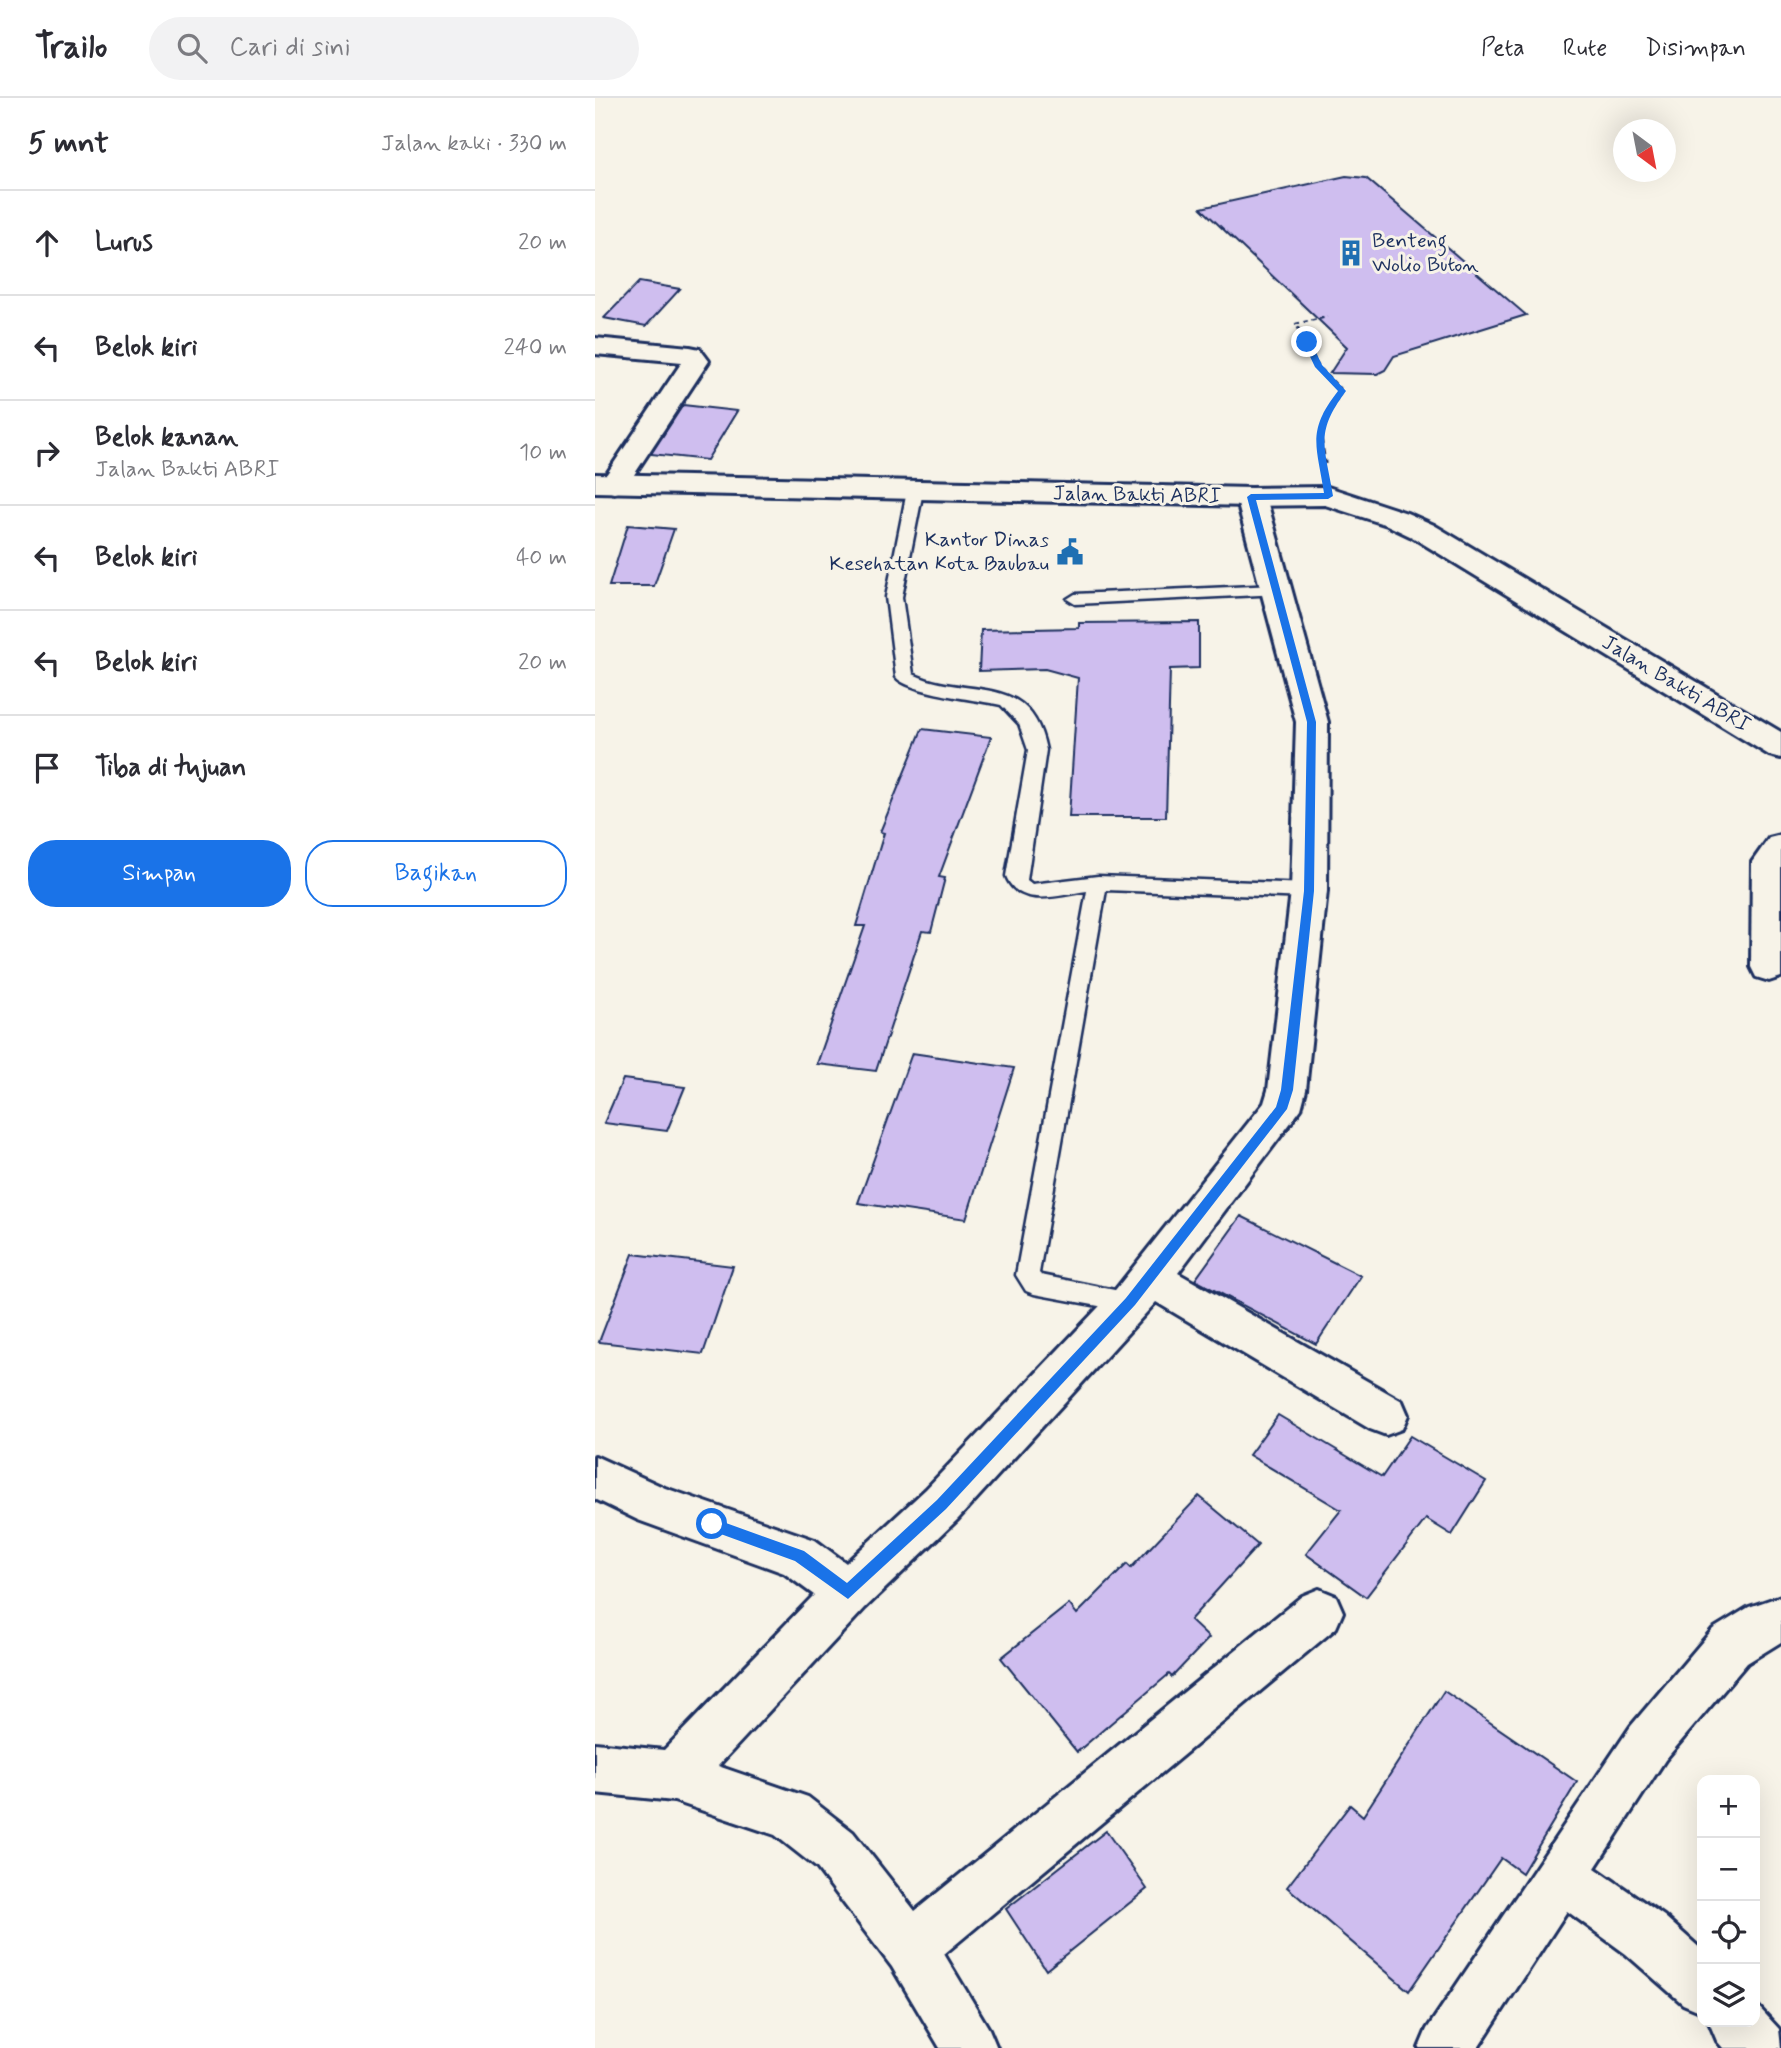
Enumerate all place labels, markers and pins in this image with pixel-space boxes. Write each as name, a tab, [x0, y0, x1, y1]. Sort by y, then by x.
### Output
place label: Benteng Wolio Buton	[1372, 227, 1479, 279]
building icon: Benteng Wolio Buton	[1336, 238, 1366, 268]
place label: Kantor Dinas Kesehatan Kota Baubau	[829, 526, 1049, 578]
public building icon: Kantor Dinas Kesehatan Kota Baubau	[1055, 537, 1085, 567]

